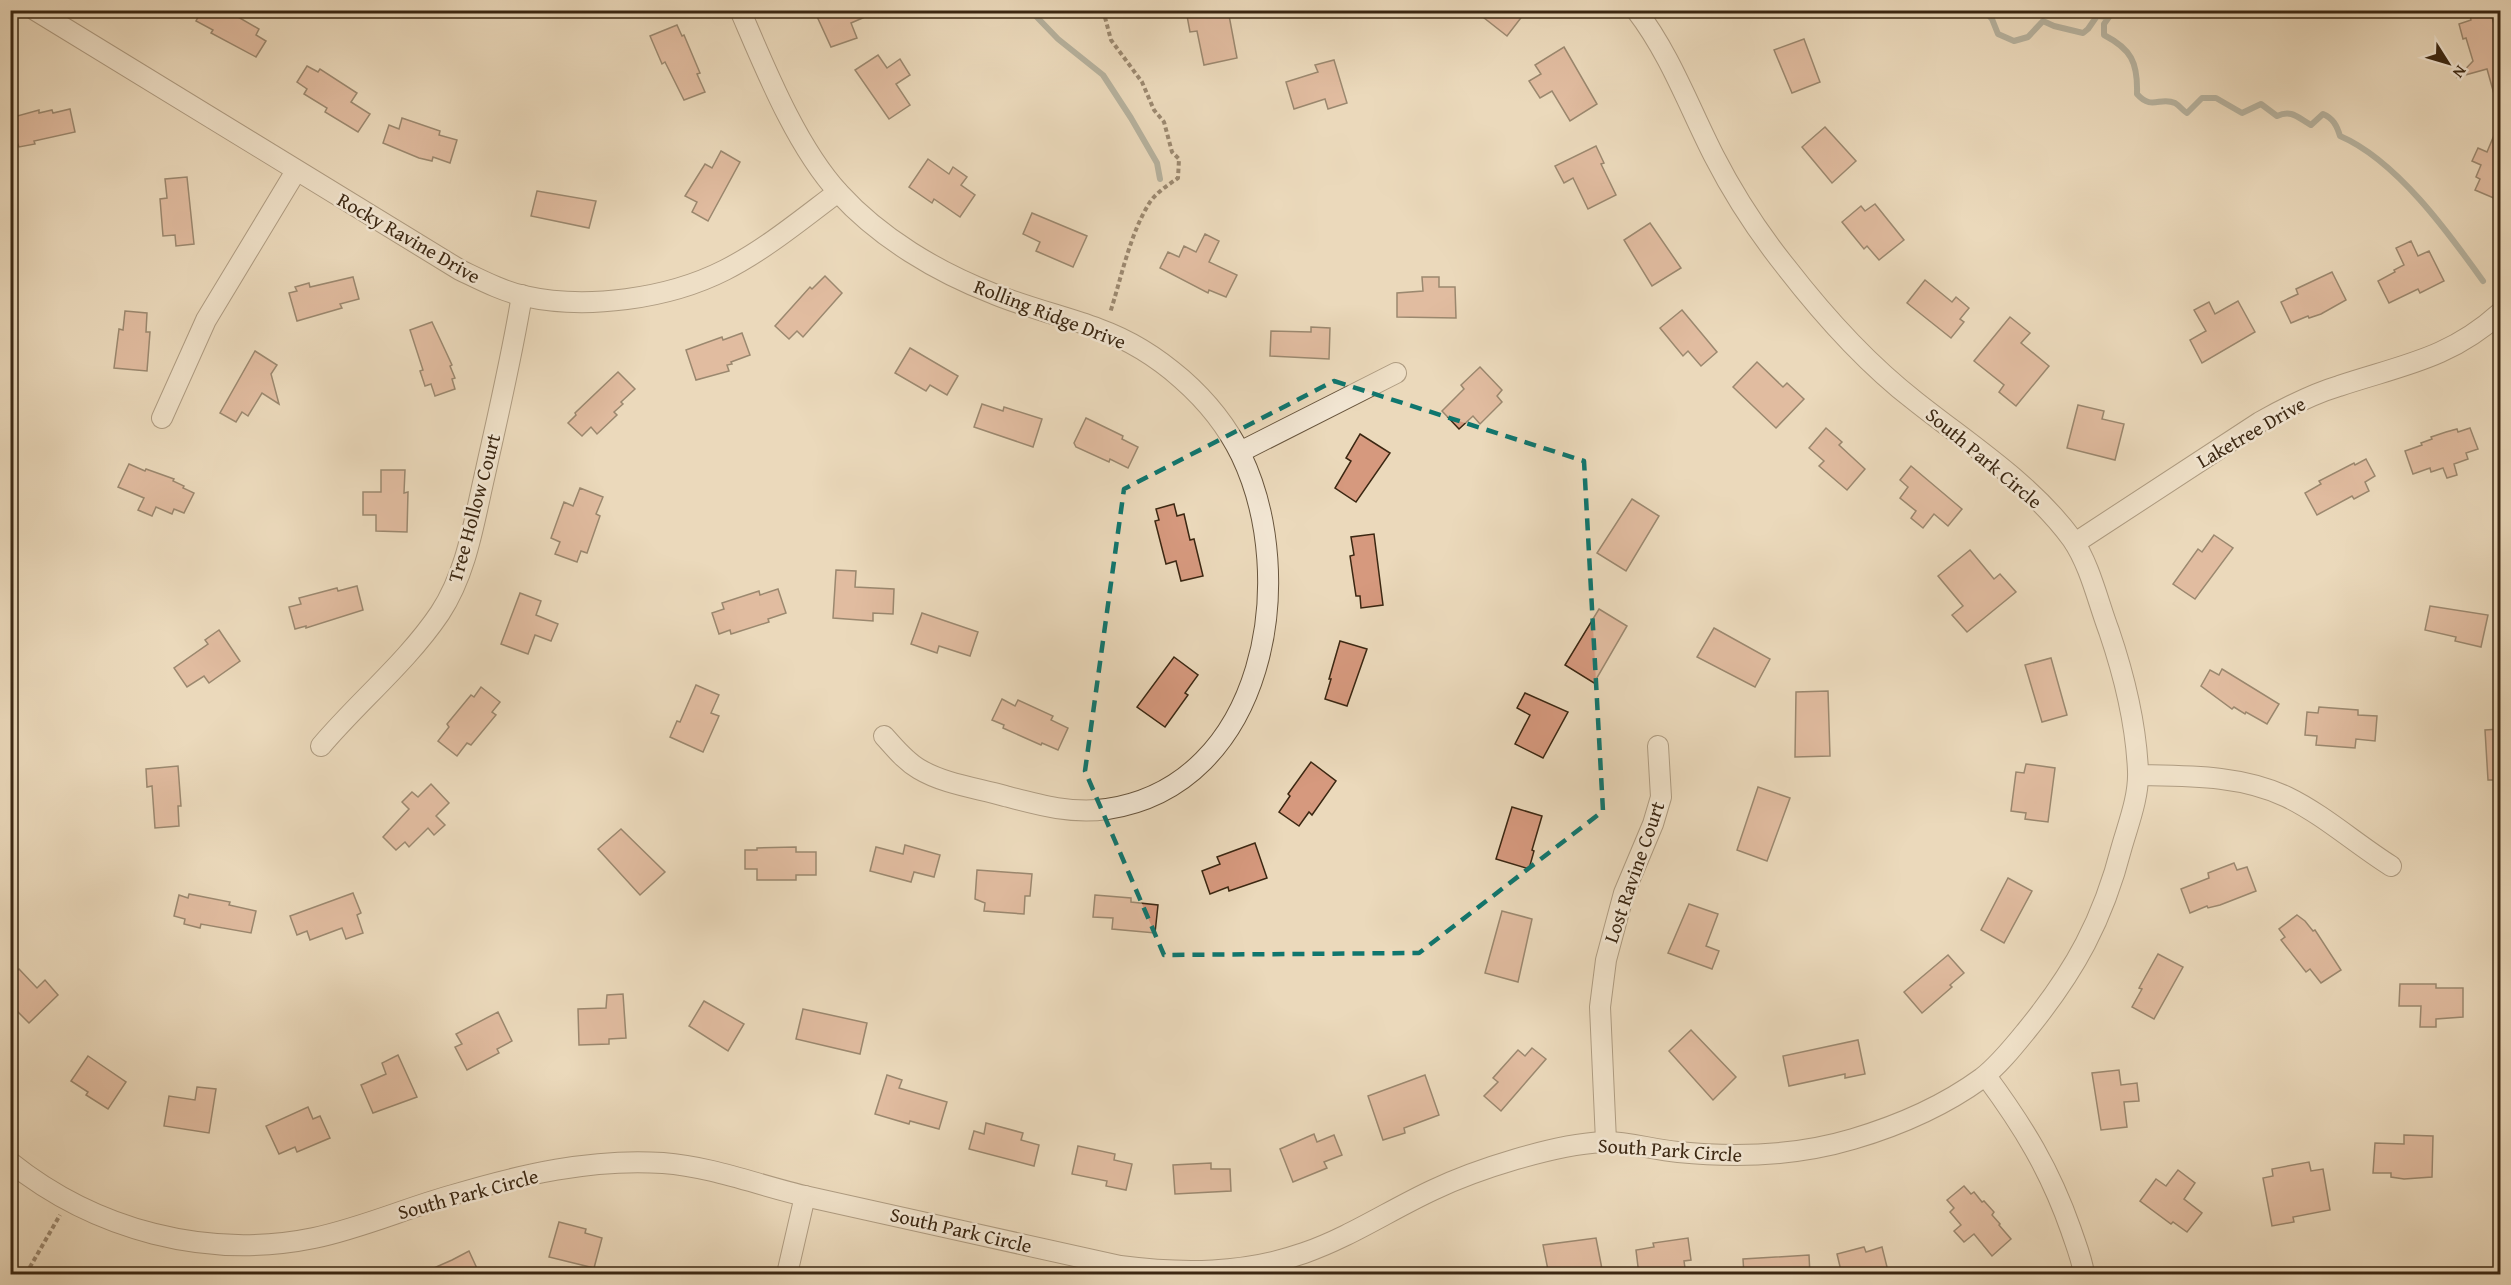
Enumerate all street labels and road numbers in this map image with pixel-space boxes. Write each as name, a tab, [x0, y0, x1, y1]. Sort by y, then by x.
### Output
street label: Rocky Ravine Drive	[332, 185, 486, 290]
street label: Rolling Ridge Drive	[970, 271, 1130, 356]
street label: Laketree Drive	[2191, 389, 2311, 474]
street label: South Park Circle	[1920, 400, 2049, 515]
street label: Tree Hollow Court	[440, 430, 507, 585]
street label: Lost Ravine Court	[1596, 797, 1671, 946]
street label: South Park Circle	[1597, 1130, 1743, 1169]
street label: South Park Circle	[394, 1161, 541, 1226]
street label: South Park Circle	[887, 1199, 1035, 1260]

